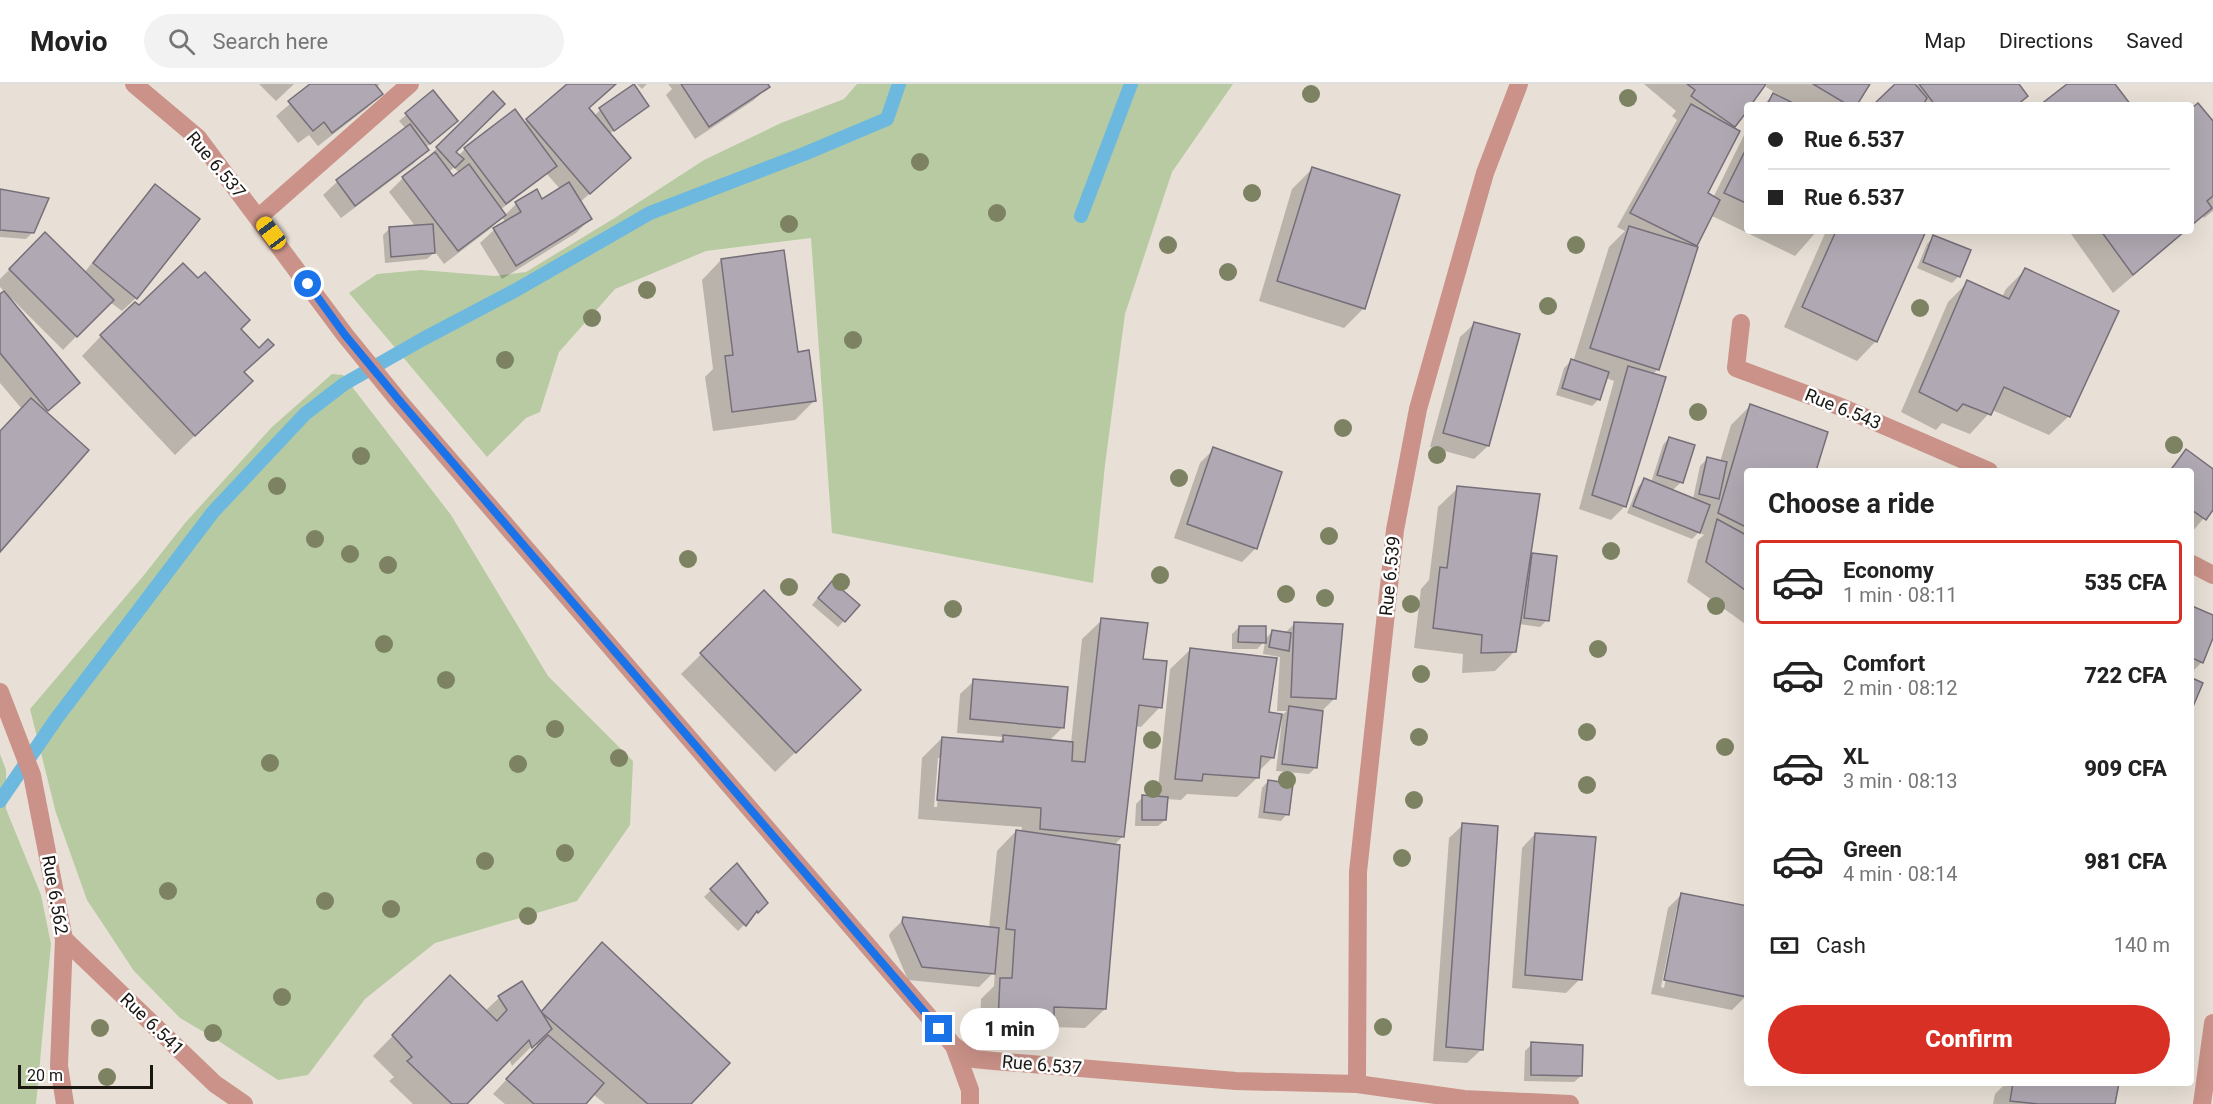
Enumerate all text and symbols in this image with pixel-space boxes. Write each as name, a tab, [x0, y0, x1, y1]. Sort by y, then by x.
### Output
search box	[144, 14, 564, 68]
text: Movio	[30, 25, 108, 58]
icon: search	[165, 25, 198, 58]
text: Search here	[213, 29, 328, 54]
text: Map	[1924, 29, 1966, 53]
text: Directions	[1999, 29, 2093, 53]
text: Saved	[2126, 29, 2183, 53]
street label: Rue 6.537	[183, 127, 250, 202]
text: Rue 6.537	[1804, 127, 1905, 152]
text: Rue 6.537	[1804, 185, 1905, 210]
car	[253, 213, 289, 253]
route start	[294, 270, 321, 297]
street label: Rue 6.543	[1802, 384, 1884, 433]
text: Choose a ride	[1768, 488, 1934, 520]
street label: Rue 6.539	[1375, 535, 1404, 617]
icon: car	[1771, 555, 1825, 609]
text: Economy	[1843, 558, 1934, 583]
text: 535 CFA	[2084, 570, 2167, 595]
text: 1 min · 08:11	[1843, 583, 1958, 607]
icon: car	[1771, 648, 1825, 702]
text: Comfort	[1843, 651, 1925, 676]
text: 722 CFA	[2084, 663, 2167, 688]
text: 2 min · 08:12	[1843, 676, 1958, 700]
icon: car	[1771, 741, 1825, 795]
text: XL	[1843, 744, 1869, 769]
text: 909 CFA	[2084, 756, 2167, 781]
text: 3 min · 08:13	[1843, 769, 1958, 793]
icon: car	[1771, 834, 1825, 888]
text: Green	[1843, 837, 1902, 862]
text: 981 CFA	[2084, 849, 2167, 874]
street label: Rue 6.562	[38, 854, 73, 936]
text: 4 min · 08:14	[1843, 862, 1958, 886]
icon: cash	[1768, 929, 1801, 962]
text: Cash	[1816, 933, 1866, 958]
text: 140 m	[2114, 933, 2170, 957]
street label: Rue 6.541	[116, 988, 189, 1059]
button: Confirm	[1768, 1005, 2170, 1074]
callout: 1 min	[960, 1008, 1059, 1050]
route end	[925, 1015, 952, 1042]
text: 1 min	[984, 1017, 1035, 1041]
street label: Rue 6.537	[1001, 1051, 1083, 1078]
scale bar	[18, 1062, 153, 1090]
text: 20 m	[27, 1066, 63, 1085]

